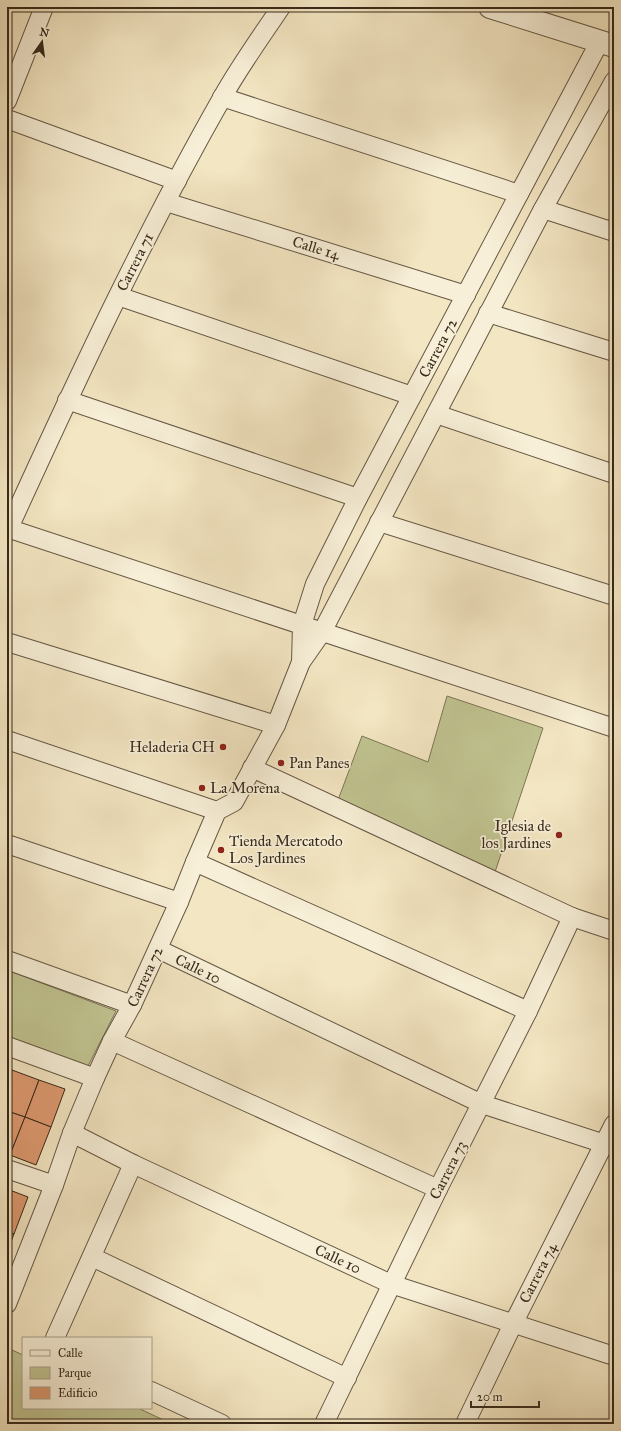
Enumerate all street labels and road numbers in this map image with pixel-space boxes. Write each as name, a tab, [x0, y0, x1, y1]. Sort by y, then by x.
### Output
street label: Carrera 71	[113, 230, 157, 294]
street label: Calle 14	[290, 232, 342, 264]
street label: Carrera 72	[415, 315, 461, 381]
street label: Carrera 72	[123, 943, 167, 1010]
street label: Calle 10	[172, 950, 224, 988]
street label: Carrera 73	[426, 1138, 470, 1202]
street label: Carrera 74	[515, 1239, 561, 1306]
street label: Calle 10	[312, 1241, 364, 1277]

